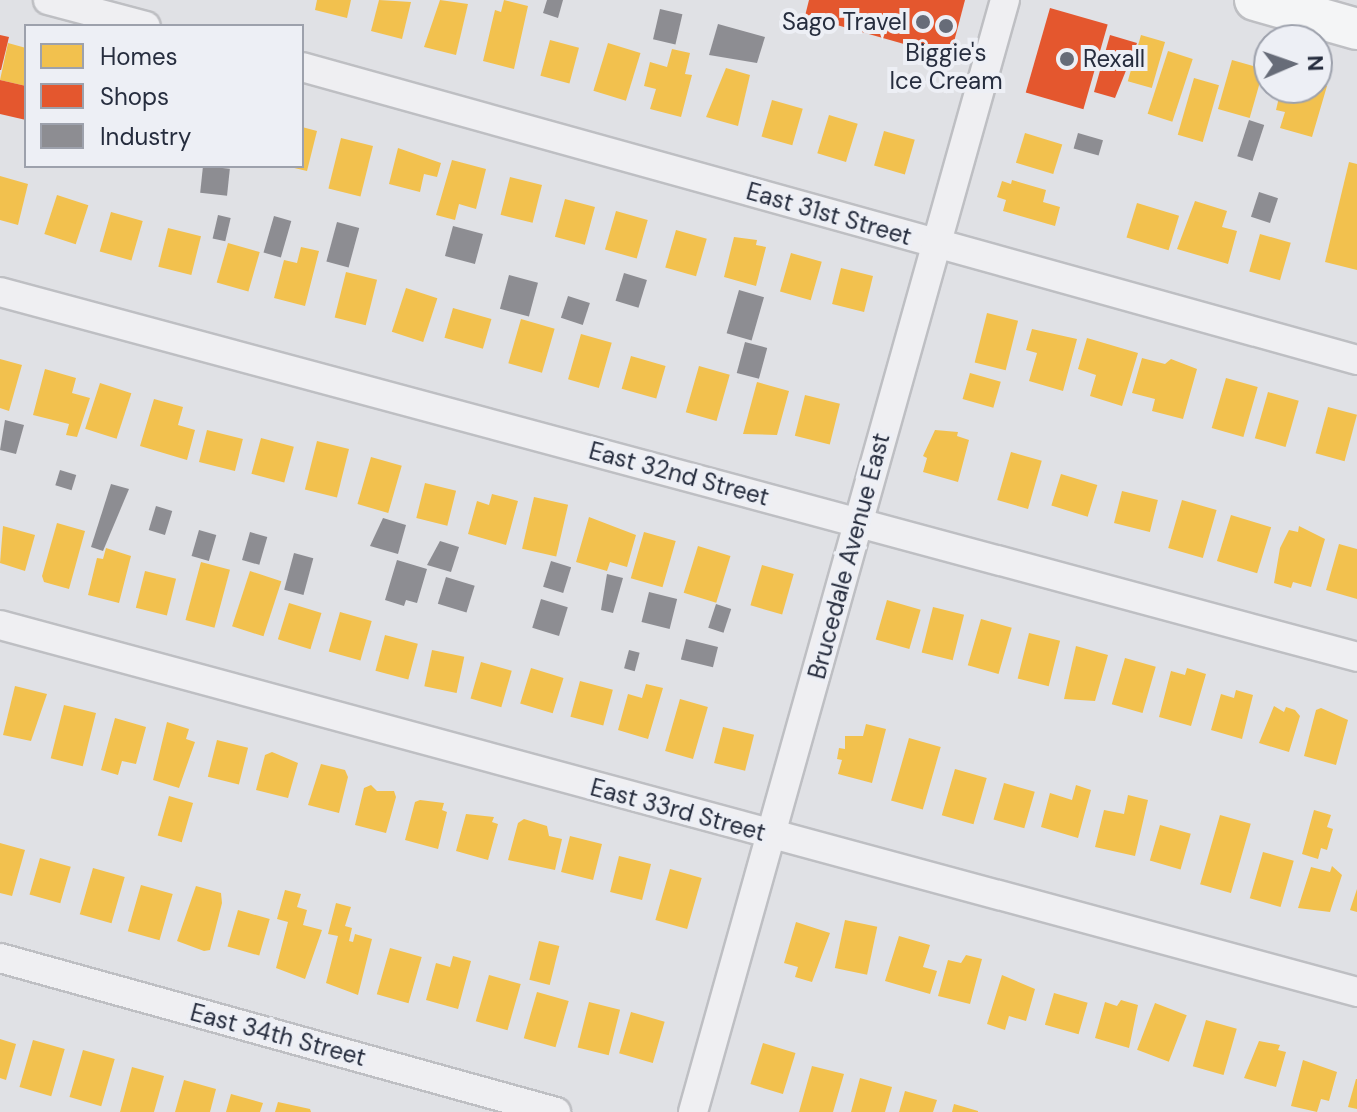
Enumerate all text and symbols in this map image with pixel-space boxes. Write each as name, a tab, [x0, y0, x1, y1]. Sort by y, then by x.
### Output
place label: Sago Travel	[782, 8, 907, 36]
marker: Sago Travel	[914, 13, 932, 31]
marker: Biggie's Ice Cream	[937, 17, 955, 35]
legend	[24, 24, 304, 168]
north arrow	[1253, 24, 1333, 104]
place label: Biggie's Ice Cream	[889, 39, 1003, 95]
text: Homes	[100, 41, 178, 72]
place label: Rexall	[1083, 45, 1145, 73]
marker: Rexall	[1058, 50, 1076, 68]
text: N	[1301, 55, 1330, 72]
text: Shops	[100, 81, 169, 112]
text: Industry	[100, 121, 191, 152]
street label: East 31st Street	[743, 177, 915, 251]
street label: Brucedale Avenue East	[802, 430, 896, 682]
street label: East 32nd Street	[586, 436, 772, 512]
street label: East 33rd Street	[587, 773, 769, 847]
street label: East 34th Street	[187, 998, 369, 1072]

